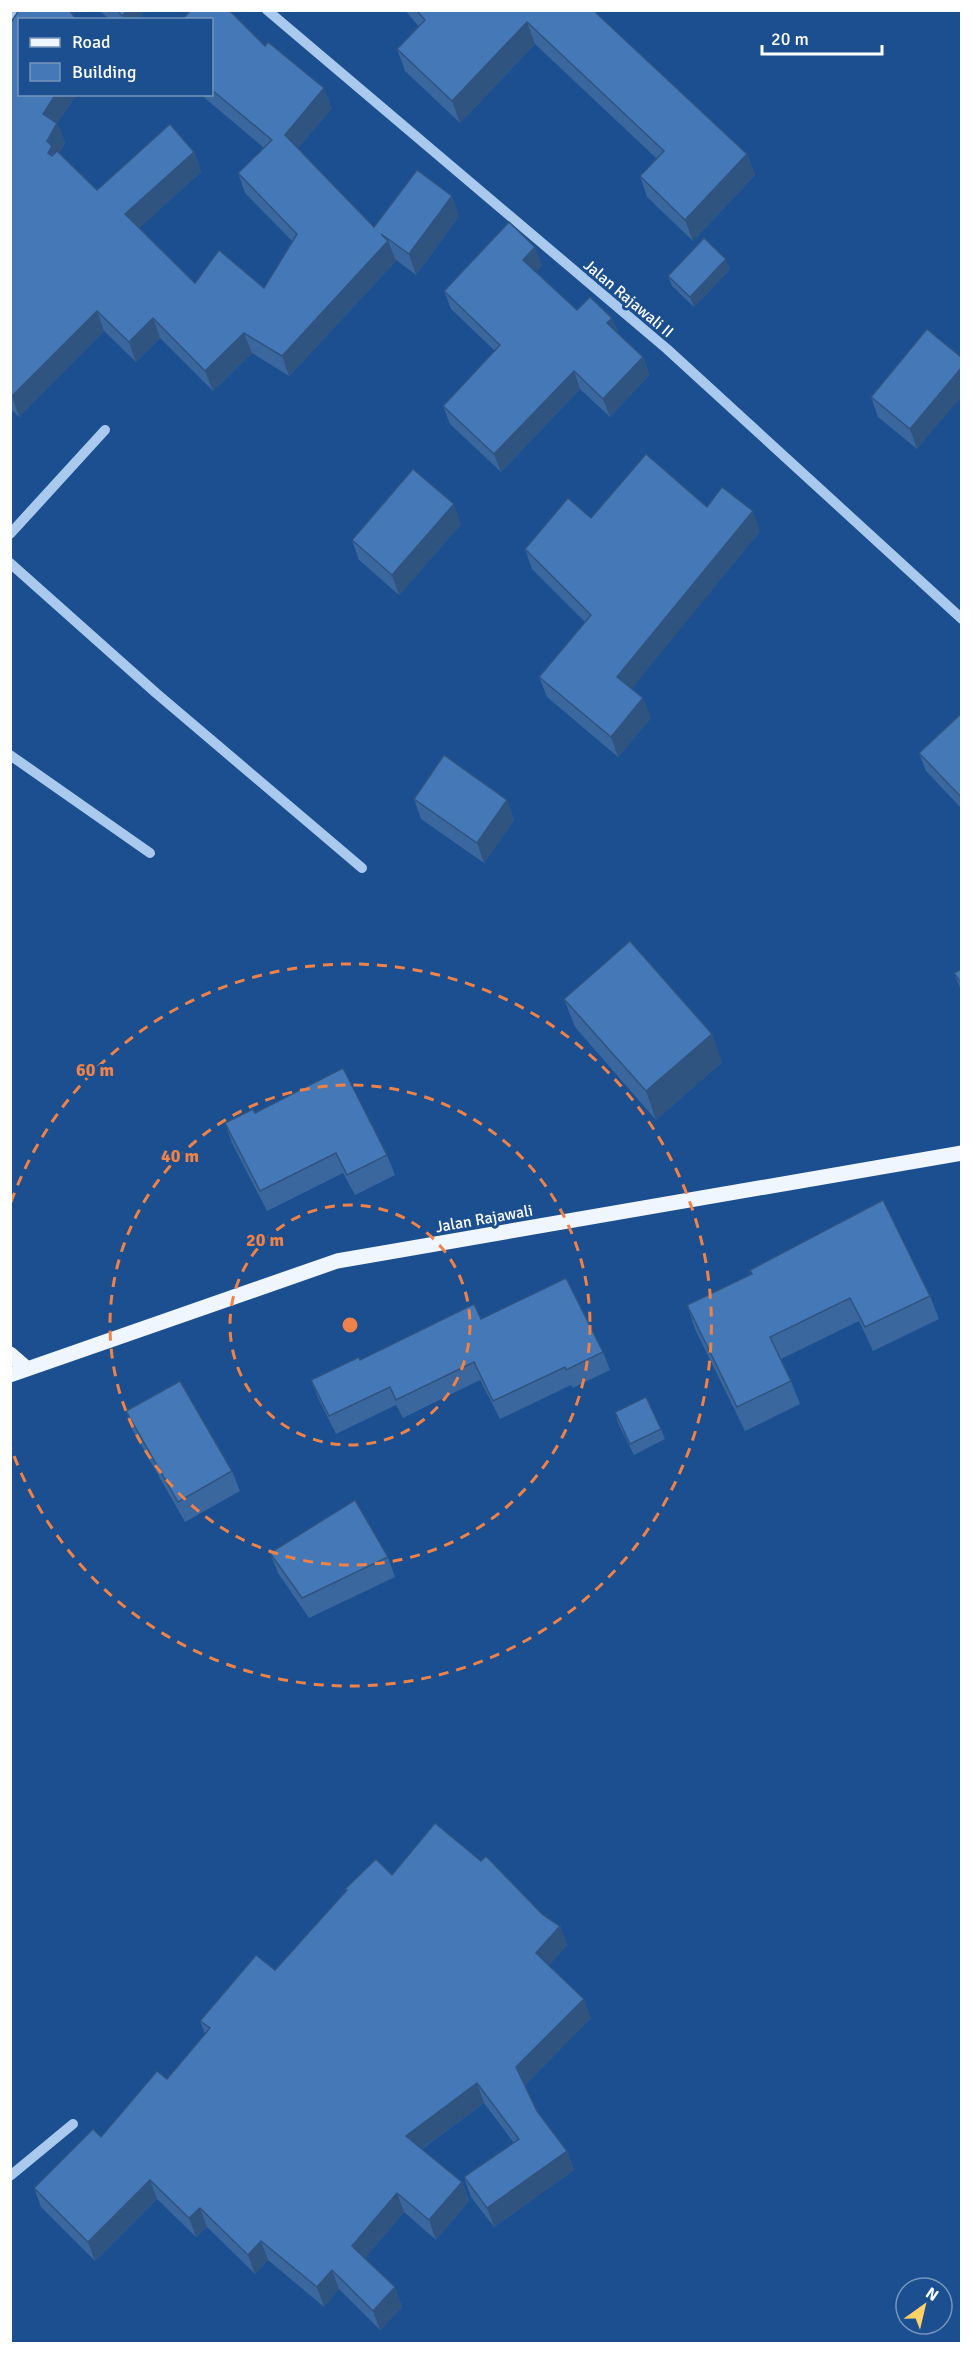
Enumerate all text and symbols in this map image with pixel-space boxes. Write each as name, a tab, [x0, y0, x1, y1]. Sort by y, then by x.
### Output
legend	[18, 18, 213, 96]
scale bar	[762, 18, 882, 56]
text: 20 m	[771, 28, 809, 50]
text: Road	[72, 31, 111, 53]
text: Building	[72, 61, 136, 83]
street label: Jalan Rajawali II	[579, 255, 677, 342]
text: 60 m	[76, 1059, 114, 1081]
text: 40 m	[161, 1145, 199, 1167]
street label: Jalan Rajawali	[434, 1201, 534, 1237]
text: 20 m	[246, 1229, 284, 1251]
centre of rings	[340, 1315, 360, 1335]
north arrow	[894, 2276, 954, 2336]
text: N	[922, 2283, 942, 2306]

